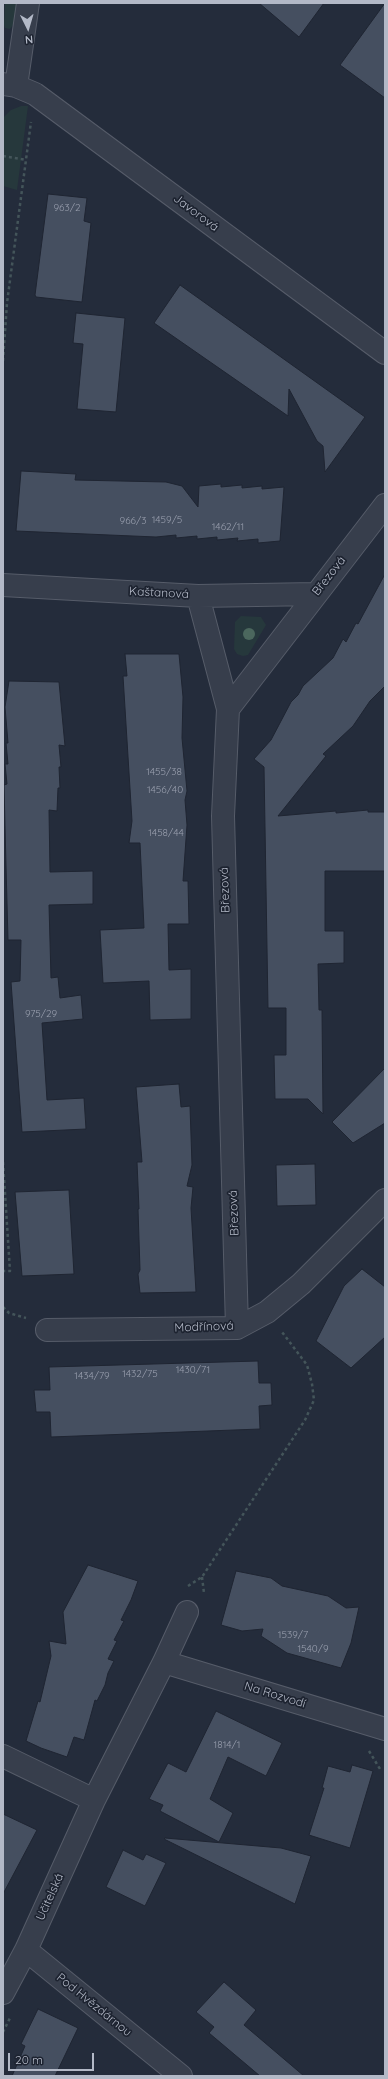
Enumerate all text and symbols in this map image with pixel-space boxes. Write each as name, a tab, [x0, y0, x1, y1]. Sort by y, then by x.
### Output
north arrow	[8, 8, 48, 48]
text: N	[24, 33, 34, 47]
street label: Javorová	[171, 191, 221, 235]
house number: 963/2	[54, 202, 80, 214]
house number: 1459/5	[152, 514, 182, 526]
house number: 966/3	[120, 515, 146, 527]
house number: 1462/11	[212, 521, 244, 533]
street label: Březová	[309, 554, 349, 598]
street label: Kaštanová	[129, 584, 189, 602]
house number: 1455/38	[146, 766, 182, 778]
house number: 1456/40	[147, 784, 183, 796]
house number: 1458/44	[148, 827, 184, 839]
street label: Březová	[217, 867, 233, 913]
house number: 975/29	[25, 1008, 57, 1020]
street label: Březová	[226, 1190, 242, 1236]
street label: Modřínová	[174, 1319, 234, 1335]
house number: 1430/71	[176, 1364, 210, 1376]
house number: 1432/75	[122, 1368, 158, 1380]
house number: 1434/79	[74, 1370, 110, 1382]
house number: 1539/7	[278, 1629, 308, 1641]
house number: 1540/9	[297, 1643, 329, 1655]
street label: Na Rozvodí	[243, 1679, 307, 1711]
house number: 1814/1	[214, 1739, 240, 1751]
street label: Učitelská	[33, 1871, 67, 1923]
street label: Pod Hvězdárnou	[54, 1970, 134, 2040]
scale bar	[10, 2045, 96, 2071]
text: 20 m	[15, 2052, 43, 2067]

